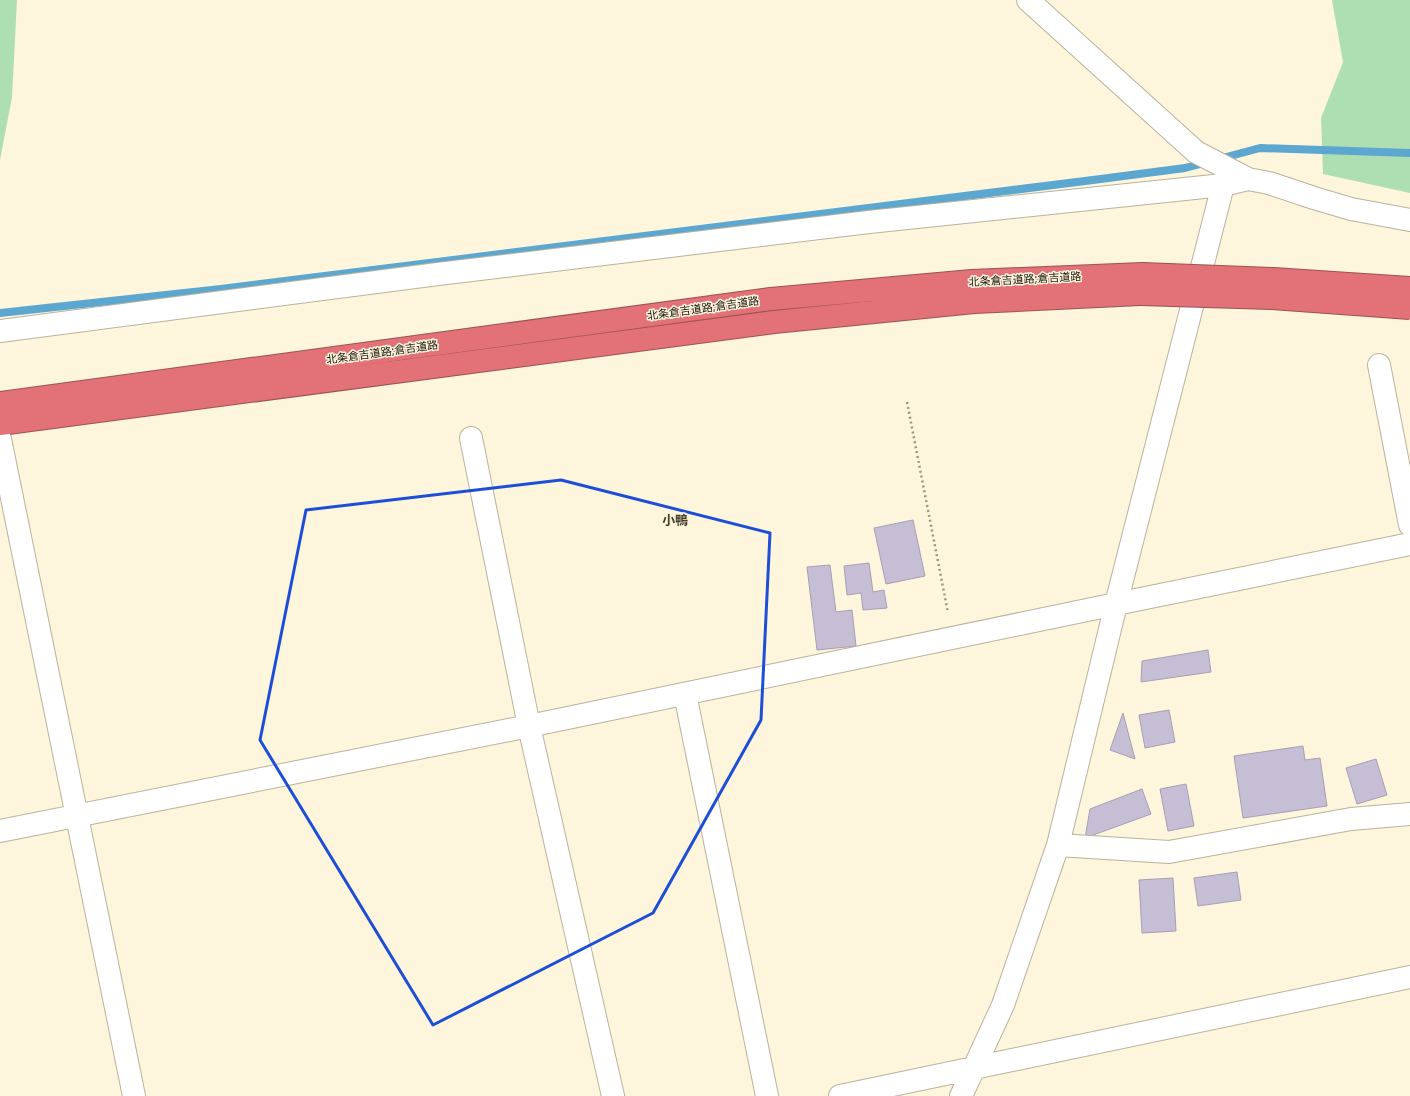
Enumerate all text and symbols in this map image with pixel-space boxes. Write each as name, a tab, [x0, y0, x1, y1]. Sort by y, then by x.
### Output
street label: 北条倉吉道路;倉吉道路	[968, 268, 1082, 289]
street label: 北条倉吉道路;倉吉道路	[646, 292, 760, 323]
street label: 北条倉吉道路;倉吉道路	[325, 336, 439, 367]
district label: 小鴨	[662, 511, 688, 529]

